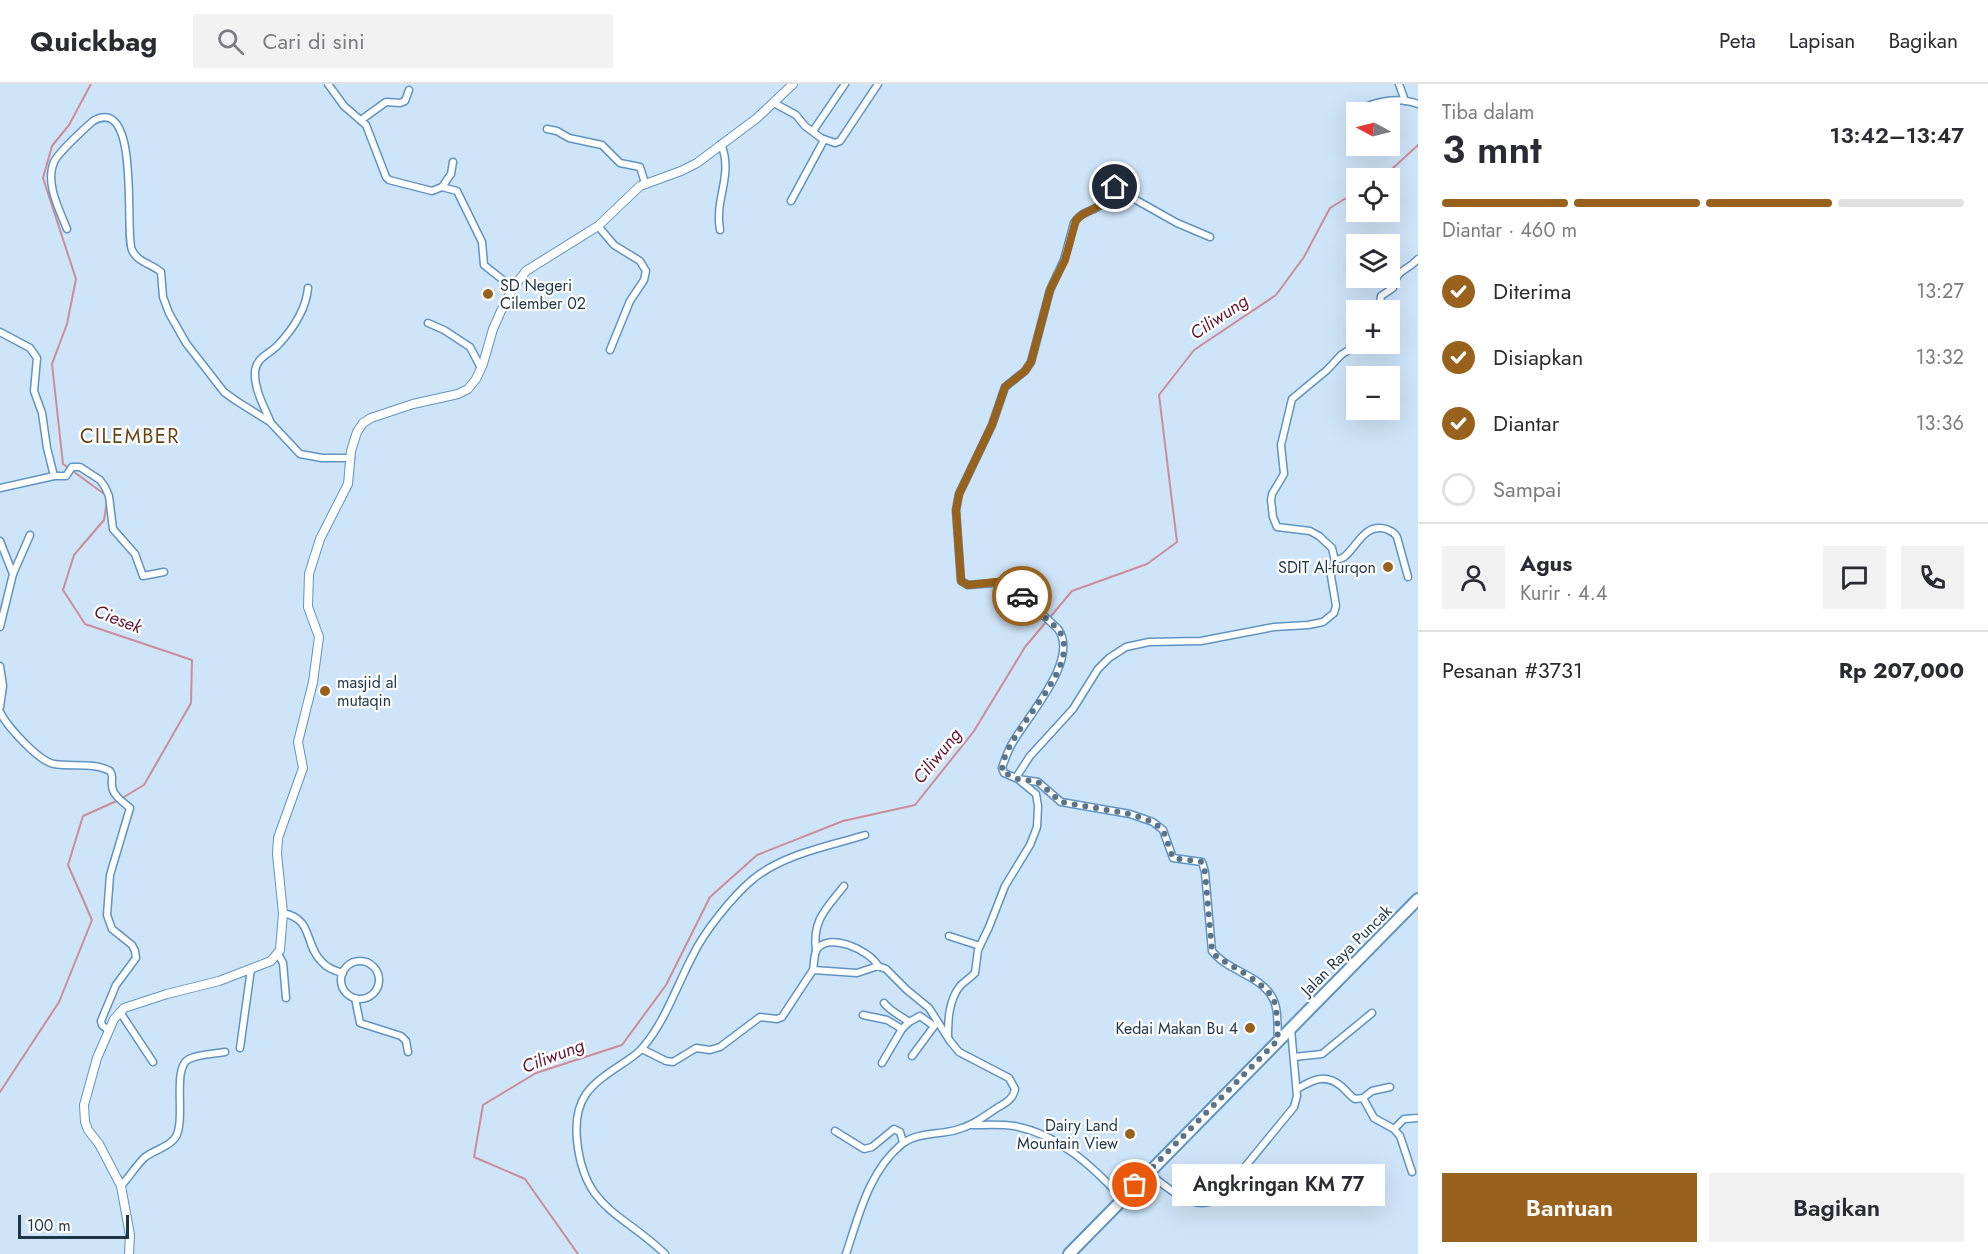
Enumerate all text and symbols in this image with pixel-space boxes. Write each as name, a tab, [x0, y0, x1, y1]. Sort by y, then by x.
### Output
search box	[193, 14, 613, 68]
text: Quickbag	[30, 21, 157, 62]
icon: search	[214, 25, 247, 58]
text: Cari di sini	[262, 25, 365, 57]
text: Peta	[1719, 26, 1756, 56]
text: Lapisan	[1789, 26, 1855, 56]
text: Bagikan	[1888, 26, 1958, 56]
text: Tiba dalam	[1442, 98, 1534, 127]
north arrow	[1346, 102, 1400, 156]
map controls	[1346, 102, 1400, 420]
text: 13:42–13:47	[1830, 119, 1964, 151]
text: 3 mnt	[1442, 121, 1542, 178]
pin	[1089, 161, 1140, 212]
button: locate	[1346, 168, 1400, 222]
icon: home	[1098, 170, 1131, 203]
text: Diantar · 460 m	[1442, 216, 1577, 245]
button: layers	[1346, 234, 1400, 288]
place label: SD Negeri Cilember 02	[500, 274, 586, 315]
icon: check	[1442, 275, 1475, 308]
text: Diterima	[1493, 275, 1571, 307]
text: 13:27	[1916, 277, 1964, 306]
marker: SD Negeri Cilember 02	[481, 287, 495, 301]
water label: Ciliwung	[1185, 288, 1253, 346]
button: +	[1346, 300, 1400, 354]
icon: check	[1442, 341, 1475, 374]
text: Disiapkan	[1493, 341, 1583, 373]
text: 13:32	[1916, 343, 1964, 372]
button: −	[1346, 366, 1400, 420]
icon: check	[1442, 407, 1475, 440]
text: Diantar	[1493, 407, 1559, 439]
text: 13:36	[1916, 409, 1964, 438]
district label: CILEMBER	[80, 422, 180, 451]
text: Sampai	[1493, 473, 1562, 505]
button: person	[1442, 546, 1505, 609]
button: chat	[1823, 546, 1886, 609]
button: phone	[1901, 546, 1964, 609]
text: Agus	[1520, 547, 1572, 579]
place label: SDIT Al-furqon	[1278, 556, 1376, 579]
marker: SDIT Al-furqon	[1381, 560, 1395, 574]
courier	[992, 566, 1052, 626]
text: Kurir · 4.4	[1520, 579, 1607, 608]
icon: car	[1006, 580, 1039, 613]
water label: Ciesek	[90, 598, 147, 640]
text: Pesanan #3731	[1442, 654, 1583, 686]
text: Rp 207,000	[1839, 654, 1964, 686]
place label: masjid al mutaqin	[337, 671, 397, 712]
marker: masjid al mutaqin	[318, 684, 332, 698]
water label: Ciliwung	[906, 722, 968, 790]
street label: Jalan Raya Puncak	[1294, 899, 1398, 1002]
place label: Kedai Makan Bu 4	[1115, 1017, 1238, 1040]
marker: Kedai Makan Bu 4	[1243, 1021, 1257, 1035]
water label: Ciliwung	[518, 1032, 588, 1080]
place label: Dairy Land Mountain View	[1017, 1114, 1118, 1155]
marker: Dairy Land Mountain View	[1123, 1127, 1137, 1141]
pin	[1109, 1159, 1160, 1210]
callout: Angkringan KM 77	[1171, 1164, 1384, 1206]
icon: bag	[1118, 1168, 1151, 1201]
text: Angkringan KM 77	[1193, 1170, 1364, 1199]
button: Bantuan	[1442, 1173, 1697, 1242]
button: Bagikan	[1709, 1173, 1964, 1242]
scale bar	[18, 1212, 129, 1240]
text: 100 m	[27, 1214, 71, 1237]

